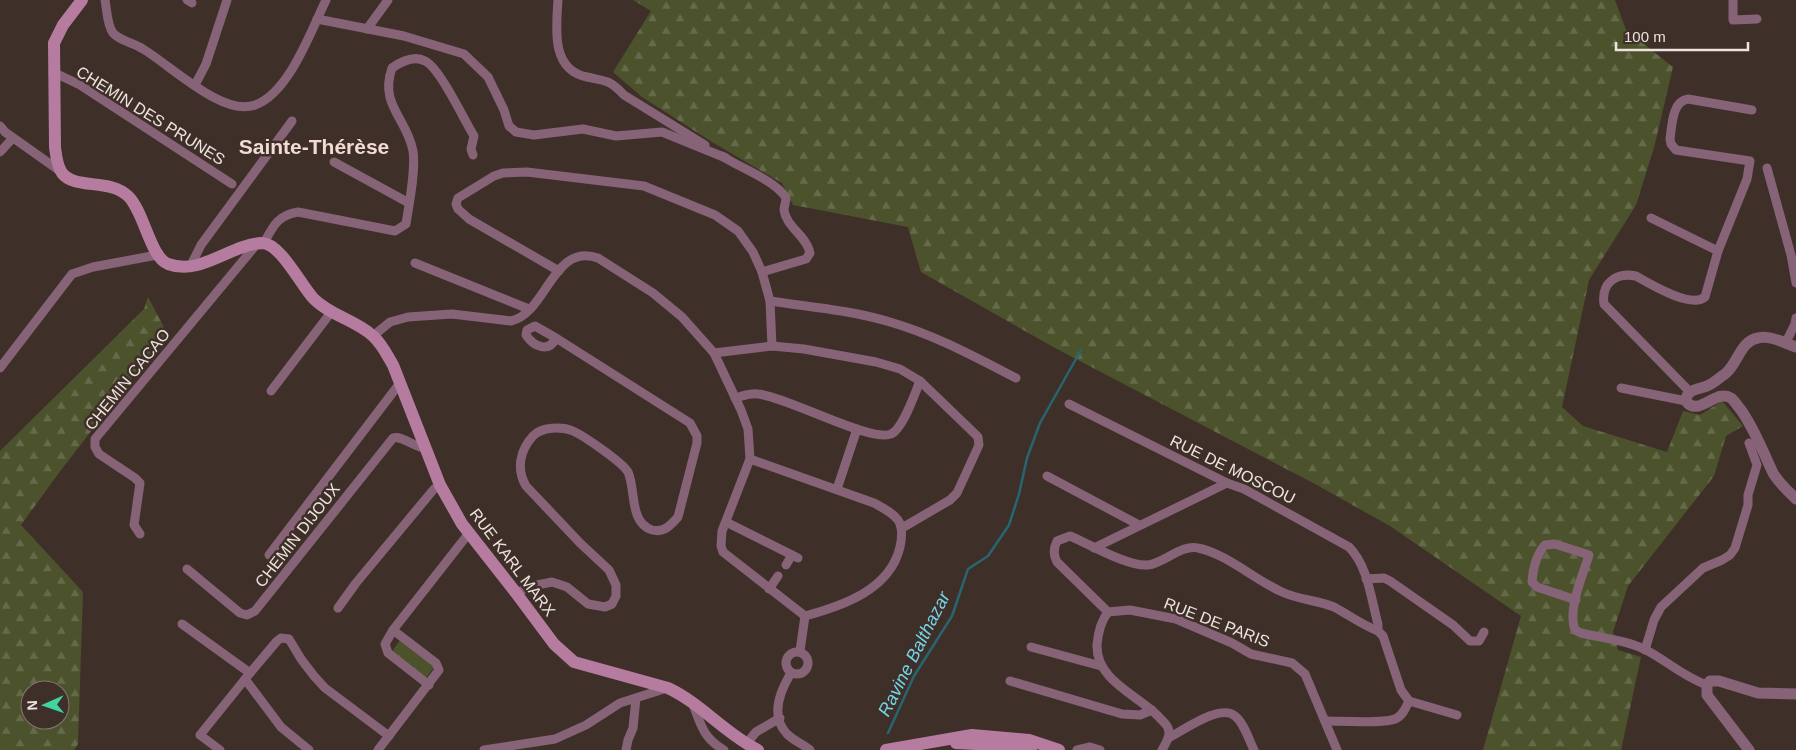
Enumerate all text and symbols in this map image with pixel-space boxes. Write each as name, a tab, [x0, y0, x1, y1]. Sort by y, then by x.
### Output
scale bar	[1616, 20, 1748, 52]
text: 100 m	[1624, 28, 1666, 45]
street label: CHEMIN DES PRUNES	[73, 63, 228, 168]
district label: Sainte-Thérèse	[239, 135, 389, 158]
street label: CHEMIN CACAO	[82, 326, 173, 433]
street label: RUE DE MOSCOU	[1168, 432, 1298, 507]
street label: CHEMIN DIJOUX	[252, 480, 343, 590]
street label: RUE KARL MARX	[467, 505, 559, 620]
water label: Ravine Balthazar	[874, 587, 954, 720]
street label: RUE DE PARIS	[1162, 595, 1272, 650]
north arrow	[20, 680, 70, 730]
text: N	[24, 700, 40, 711]

